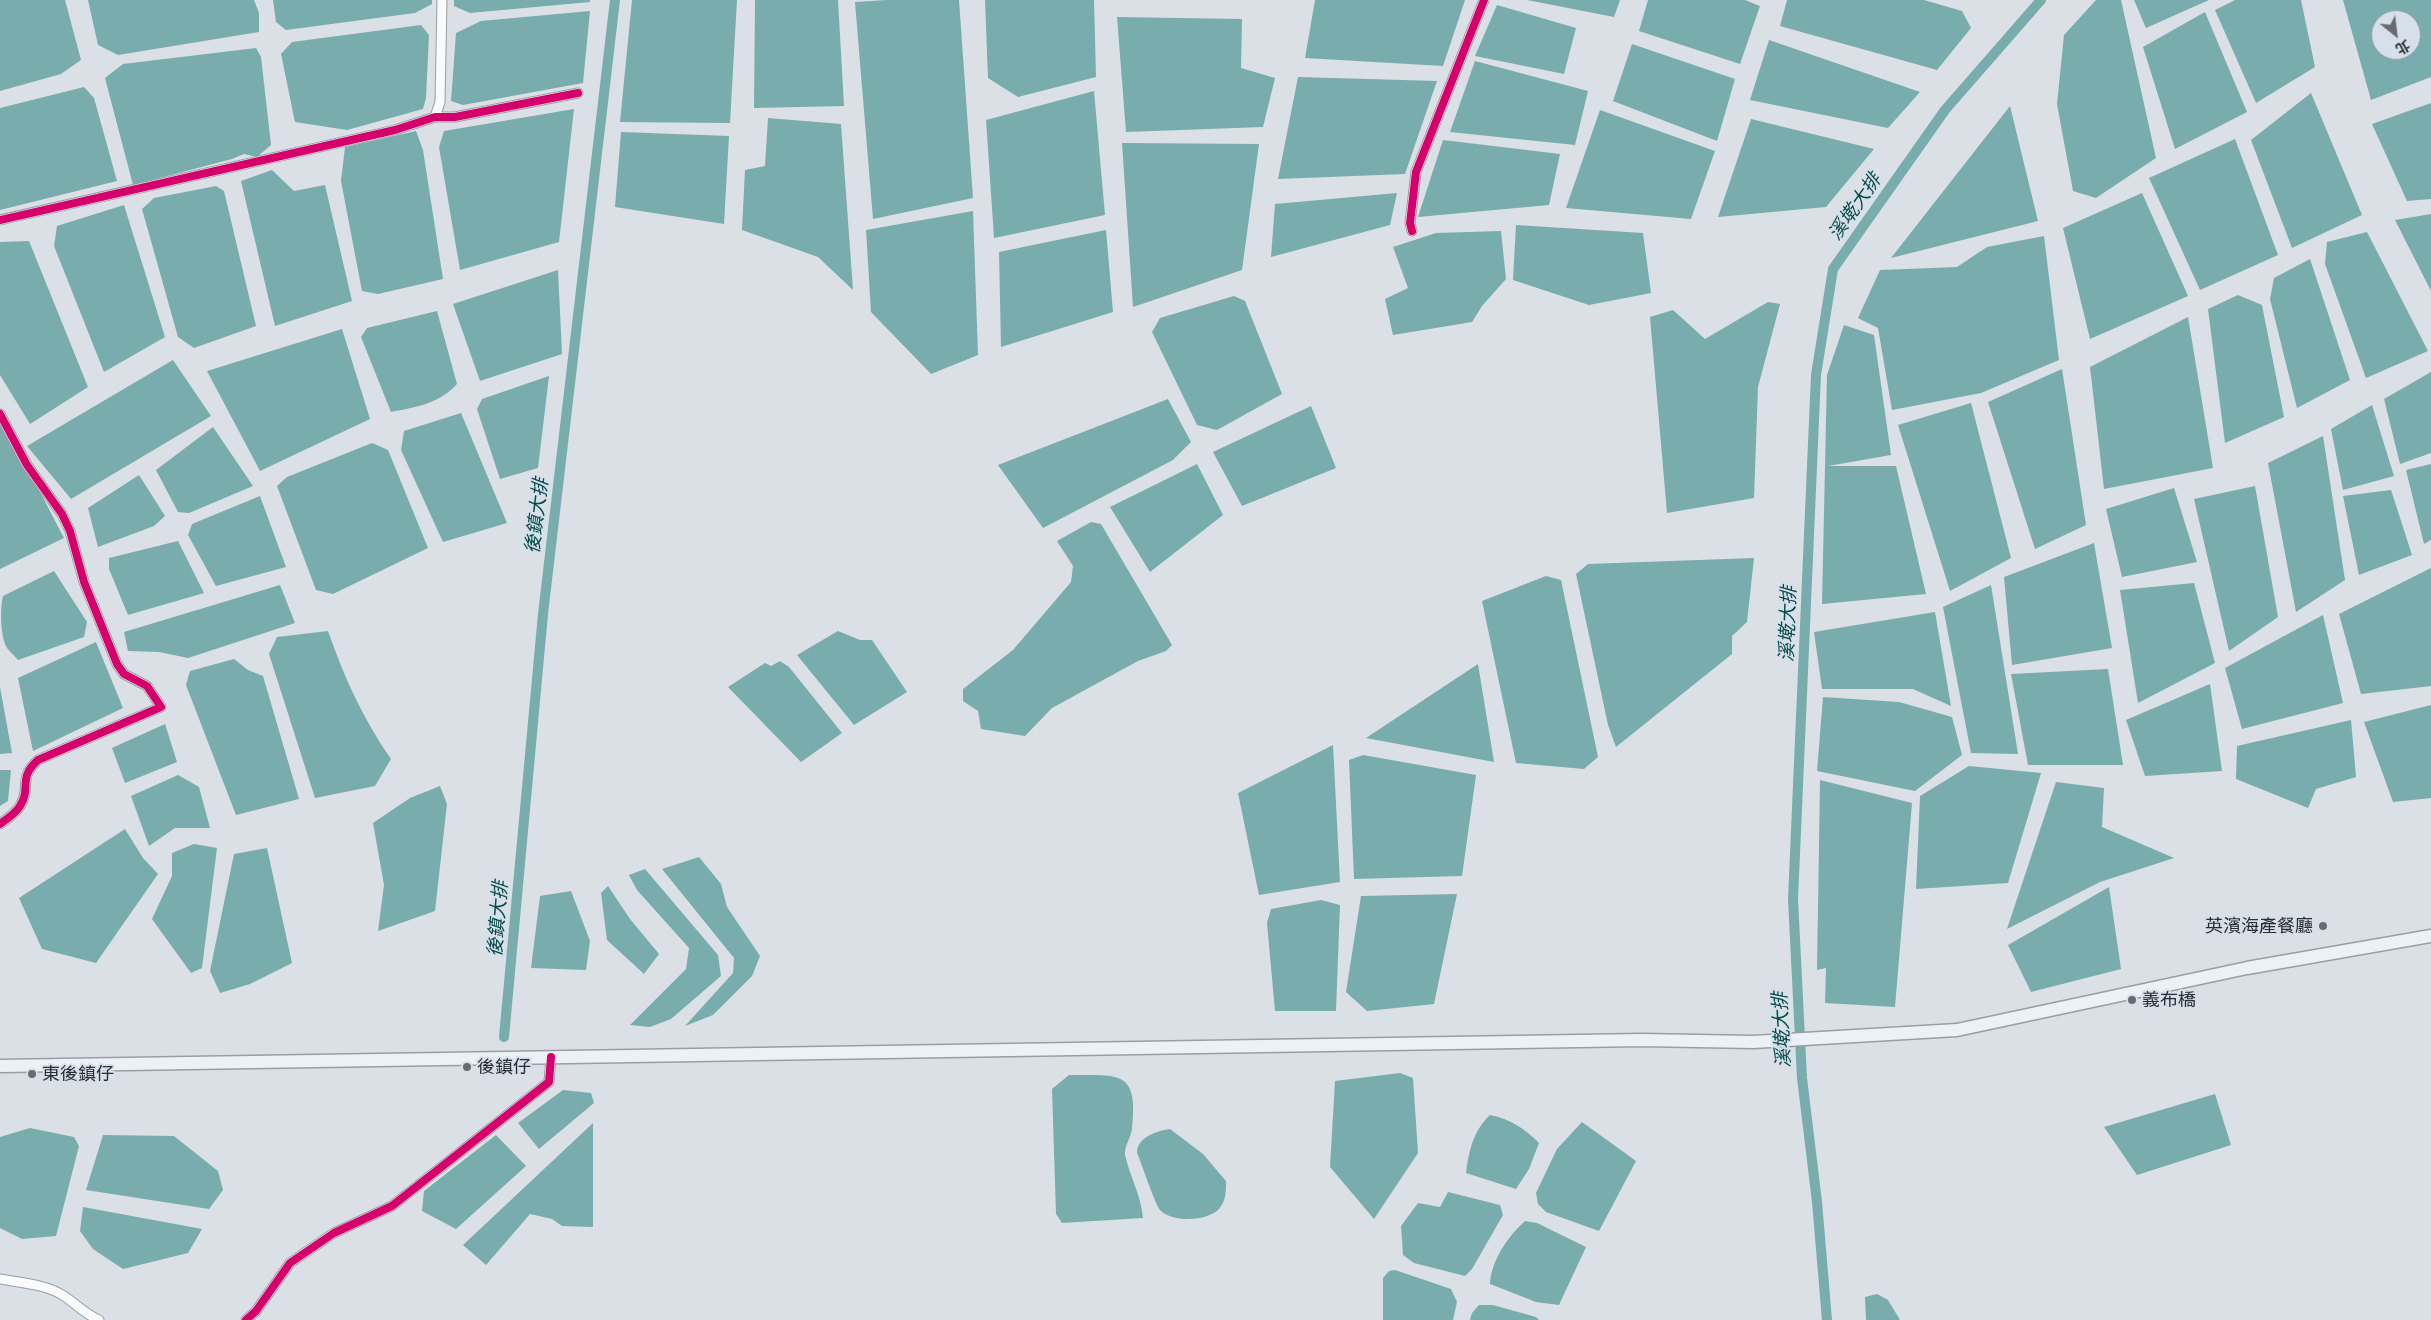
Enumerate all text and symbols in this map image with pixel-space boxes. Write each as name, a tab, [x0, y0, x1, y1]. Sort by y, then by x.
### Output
north arrow	[2371, 10, 2421, 60]
text: 北	[2393, 37, 2413, 58]
water label: 溪墘大排	[1824, 169, 1886, 245]
water label: 後鎮大排	[521, 477, 553, 555]
water label: 溪墘大排	[1775, 586, 1801, 662]
water label: 後鎮大排	[483, 880, 513, 958]
place label: 英濱海產餐廳	[2205, 915, 2313, 937]
marker: 英濱海產餐廳	[2317, 920, 2329, 932]
place label: 義布橋	[2142, 989, 2196, 1011]
water label: 溪墘大排	[1769, 991, 1795, 1069]
marker: 義布橋	[2126, 994, 2138, 1006]
place label: 後鎮仔	[477, 1056, 531, 1078]
marker: 後鎮仔	[461, 1061, 473, 1073]
place label: 東後鎮仔	[42, 1063, 114, 1085]
marker: 東後鎮仔	[26, 1068, 38, 1080]

